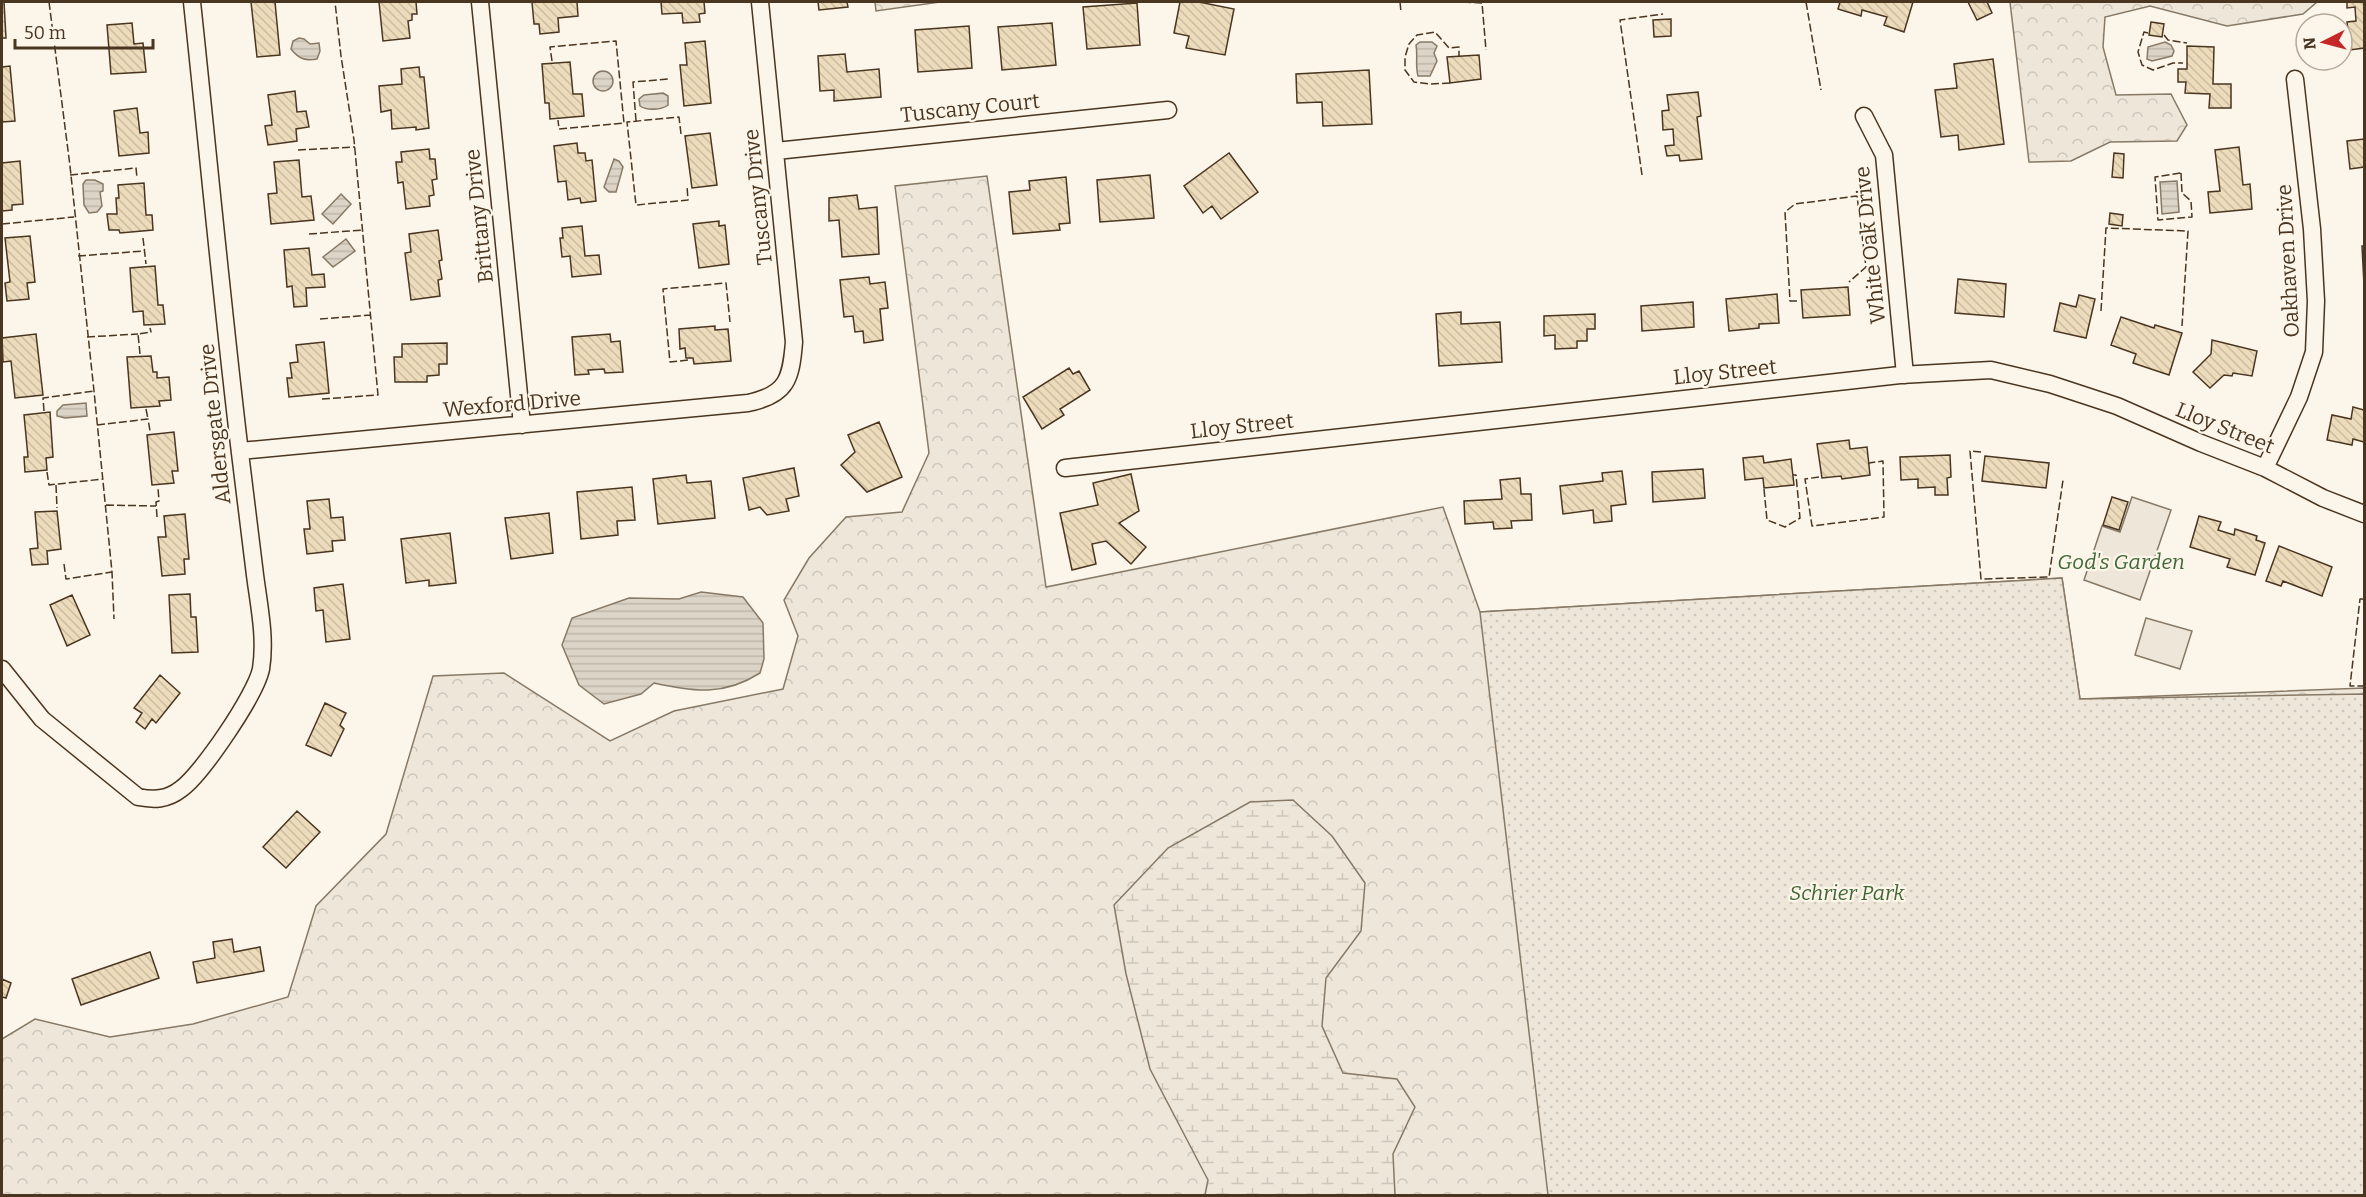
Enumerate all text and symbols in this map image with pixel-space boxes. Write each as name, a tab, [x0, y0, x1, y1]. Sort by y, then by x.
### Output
scale bar	[15, 12, 153, 50]
north arrow	[2294, 12, 2354, 72]
text: 50 m	[24, 22, 66, 44]
text: N	[2299, 36, 2320, 51]
street label: Tuscany Court	[899, 88, 1041, 128]
street label: Tuscany Drive	[738, 128, 778, 266]
street label: Brittany Drive	[459, 148, 499, 284]
street label: White Oak Drive	[1849, 165, 1891, 325]
street label: Oakhaven Drive	[2271, 184, 2305, 338]
street label: Aldersgate Drive	[194, 342, 236, 506]
street label: Lloy Street	[1672, 354, 1778, 390]
street label: Wexford Drive	[442, 385, 582, 423]
street label: Lloy Street	[2172, 396, 2278, 460]
street label: Lloy Street	[1189, 408, 1295, 444]
park label: God's Garden	[2057, 549, 2185, 575]
park label: Schrier Park	[1789, 880, 1905, 906]

